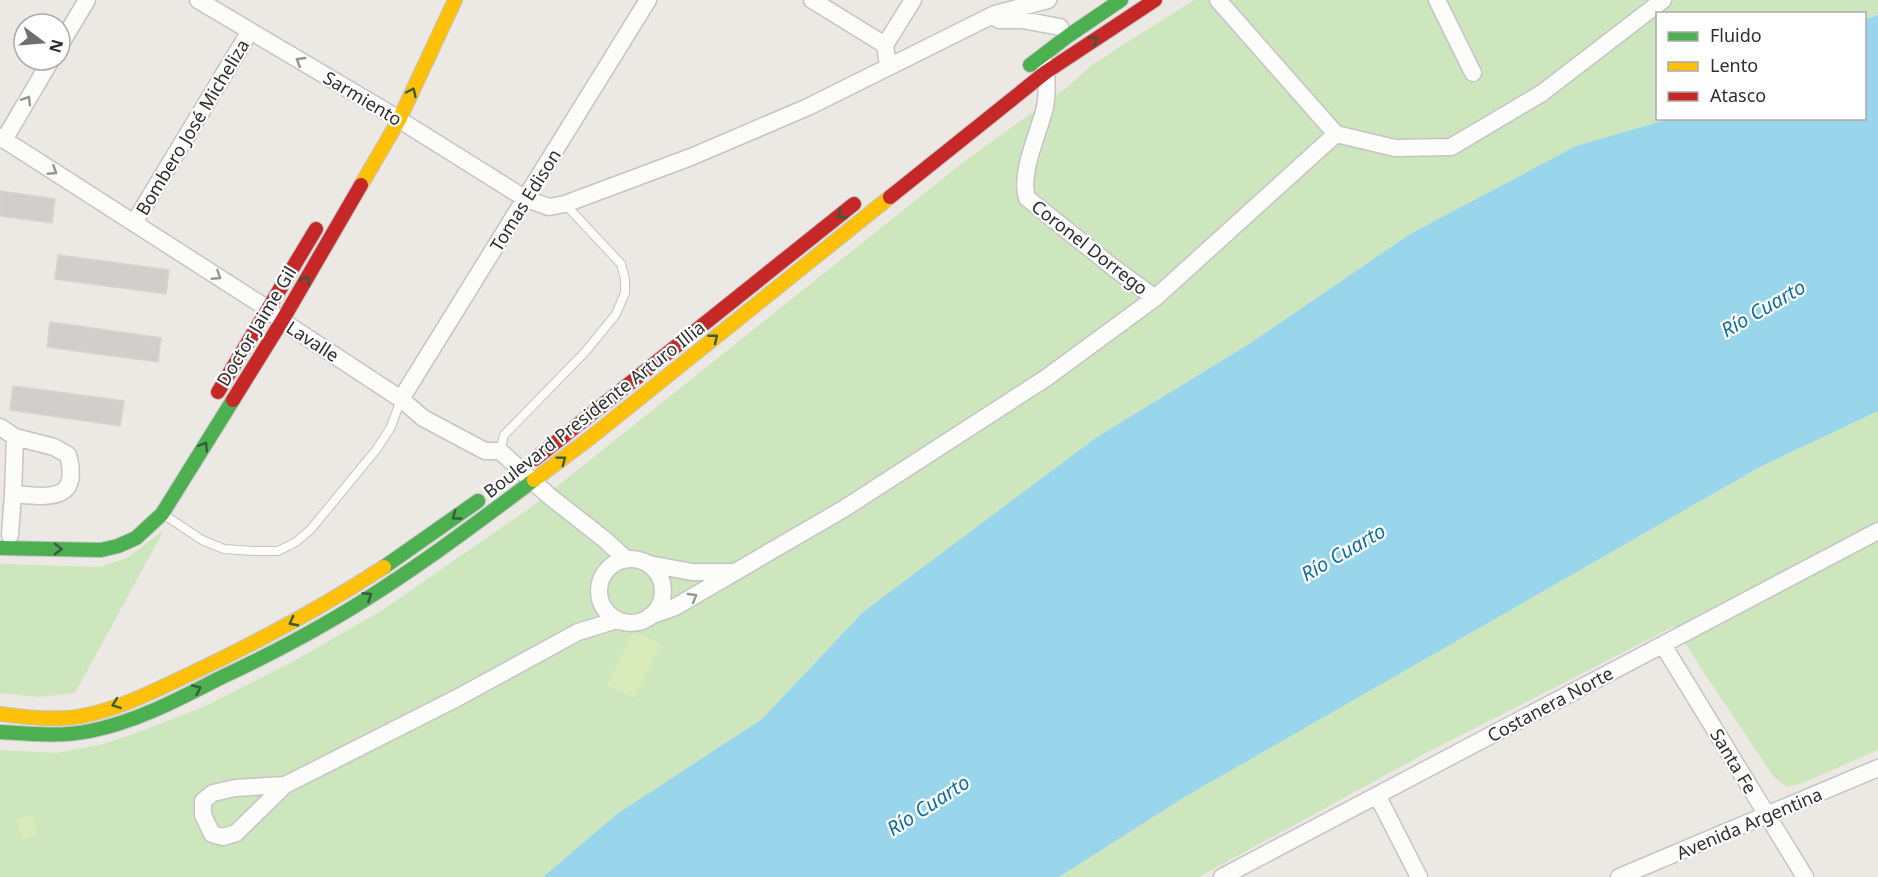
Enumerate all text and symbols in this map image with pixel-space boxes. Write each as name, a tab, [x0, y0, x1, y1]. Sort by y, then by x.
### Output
north arrow	[12, 12, 72, 72]
legend	[1656, 12, 1866, 120]
text: Fluido	[1710, 23, 1762, 47]
street label: Bombero José Micheliza	[130, 35, 254, 219]
one-way arrow	[1088, 36, 1099, 47]
text: N	[44, 37, 69, 55]
text: Lento	[1710, 53, 1758, 77]
one-way arrow	[296, 57, 306, 69]
street label: Sarmiento	[319, 65, 407, 131]
text: Atasco	[1710, 83, 1766, 107]
one-way arrow	[405, 87, 417, 98]
one-way arrow	[20, 96, 32, 106]
street label: Tomas Edison	[484, 144, 566, 256]
one-way arrow	[46, 164, 57, 175]
street label: Coronel Dorrego	[1027, 194, 1153, 300]
one-way arrow	[837, 207, 848, 218]
street label: Doctor Jaime Gil	[211, 262, 301, 390]
one-way arrow	[211, 269, 221, 281]
water label: Río Cuarto	[1716, 273, 1810, 343]
one-way arrow	[298, 276, 310, 286]
street label: Lavalle	[282, 315, 344, 367]
street label: Boulevard Presidente Arturo Illia	[478, 315, 710, 503]
one-way arrow	[707, 334, 718, 345]
one-way arrow	[196, 442, 208, 452]
one-way arrow	[555, 456, 566, 467]
one-way arrow	[452, 509, 463, 520]
water label: Río Cuarto	[1296, 517, 1390, 587]
one-way arrow	[54, 543, 63, 555]
one-way arrow	[362, 592, 372, 604]
one-way arrow	[687, 592, 697, 604]
one-way arrow	[288, 615, 299, 626]
street label: Costanera Norte	[1483, 661, 1617, 747]
one-way arrow	[190, 685, 201, 697]
one-way arrow	[111, 697, 122, 710]
street label: Santa Fe	[1705, 724, 1763, 798]
water label: Río Cuarto	[881, 768, 975, 842]
street label: Avenida Argentina	[1673, 781, 1825, 865]

